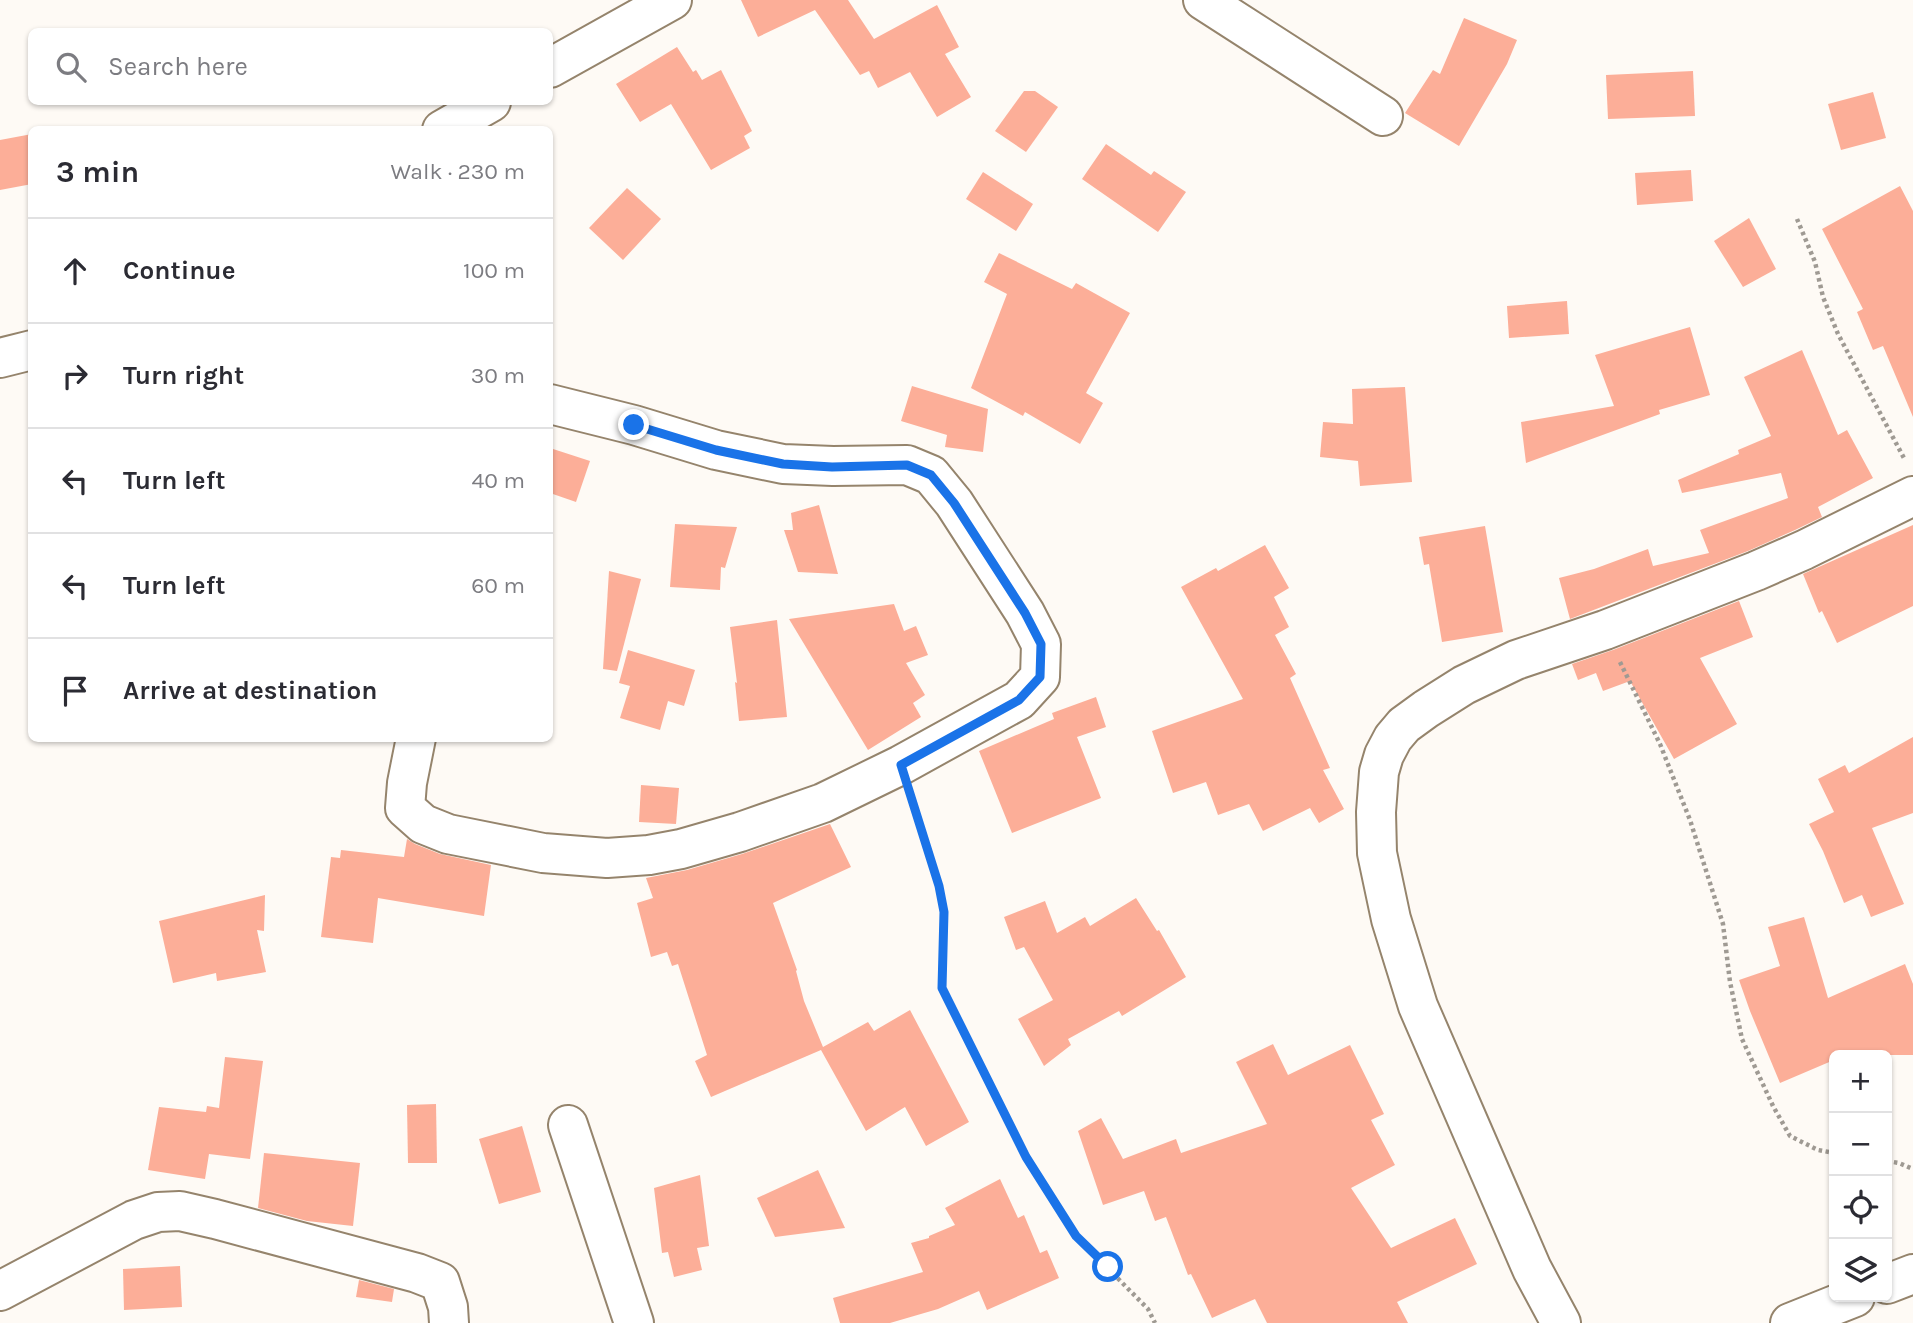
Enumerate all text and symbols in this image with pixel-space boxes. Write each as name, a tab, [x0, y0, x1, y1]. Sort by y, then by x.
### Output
search box	[28, 28, 553, 105]
icon: search	[52, 48, 90, 86]
text: Search here	[108, 51, 248, 82]
text: 3 min	[56, 154, 139, 190]
text: Walk · 230 m	[391, 158, 525, 185]
icon: ahead	[56, 252, 94, 290]
text: Continue	[123, 255, 235, 286]
text: 100 m	[463, 257, 525, 284]
icon: right	[56, 357, 94, 395]
text: Turn right	[123, 360, 244, 391]
text: 30 m	[471, 362, 525, 389]
route end	[618, 409, 649, 440]
icon: left	[56, 462, 94, 500]
text: Turn left	[123, 465, 225, 496]
text: 40 m	[472, 467, 525, 494]
icon: left	[56, 567, 94, 605]
text: Turn left	[123, 570, 225, 601]
text: 60 m	[471, 572, 525, 599]
icon: arrive	[56, 672, 94, 710]
text: Arrive at destination	[123, 675, 377, 706]
map controls	[1829, 1050, 1892, 1302]
button: +	[1829, 1050, 1892, 1113]
button: −	[1829, 1113, 1892, 1176]
button: locate	[1829, 1176, 1892, 1239]
button: layers	[1829, 1239, 1892, 1302]
route start	[1092, 1251, 1123, 1282]

